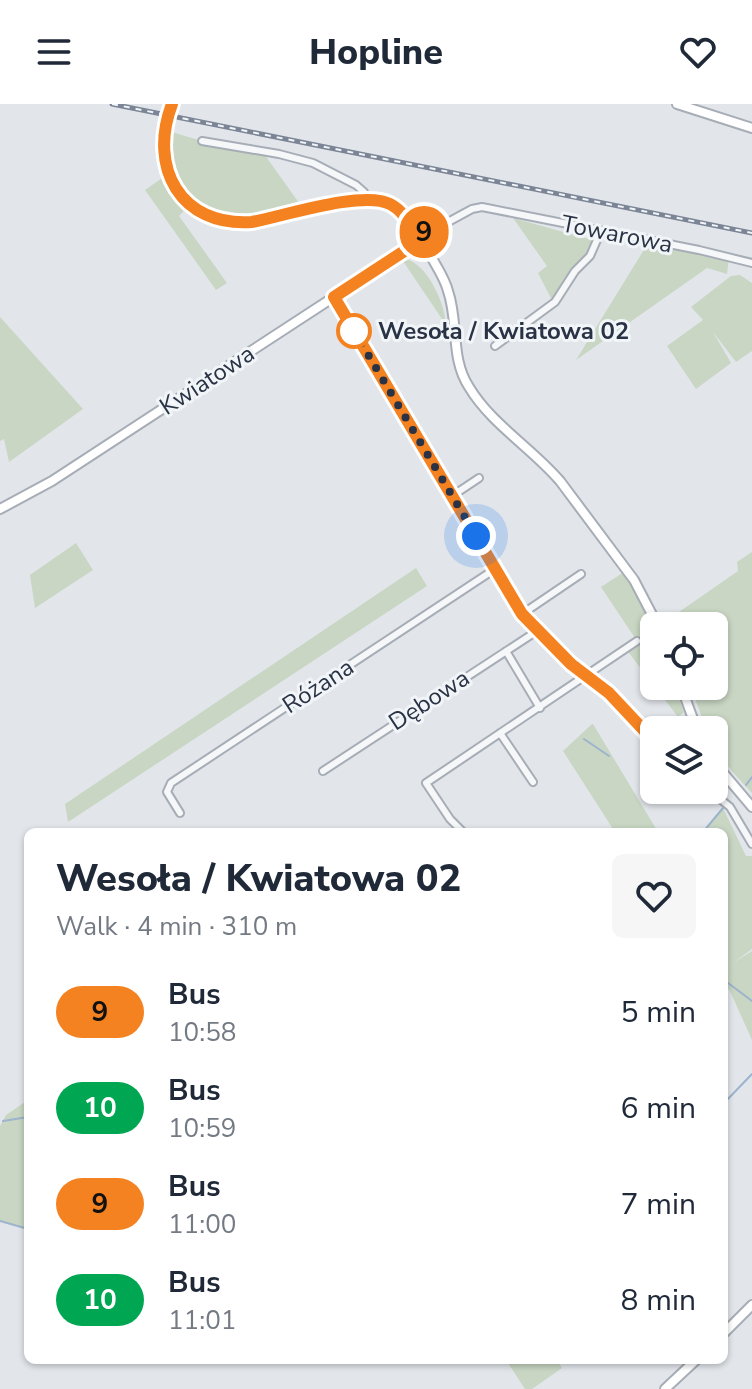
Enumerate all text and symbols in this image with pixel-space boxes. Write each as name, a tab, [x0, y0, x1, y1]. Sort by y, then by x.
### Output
text: Hopline	[309, 28, 443, 77]
icon: menu	[32, 30, 76, 74]
icon: heart	[676, 30, 720, 74]
line badge: 9	[398, 206, 450, 258]
street label: Towarowa	[559, 208, 675, 260]
text: 9	[416, 213, 432, 251]
marker: Wesoła / Kwiatowa 02	[337, 314, 371, 348]
place label: Wesoła / Kwiatowa 02	[378, 315, 629, 347]
street label: Kwiatowa	[153, 337, 261, 423]
your location	[456, 516, 496, 556]
map controls	[640, 612, 728, 804]
button: locate	[640, 612, 728, 700]
street label: Różana	[276, 651, 360, 721]
street label: Dębowa	[382, 662, 476, 738]
button: layers	[640, 716, 728, 804]
text: Wesoła / Kwiatowa 02	[56, 853, 461, 904]
button: heart	[612, 854, 696, 938]
text: Walk · 4 min · 310 m	[56, 909, 297, 944]
text: Bus	[168, 974, 221, 1015]
text: 5 min	[621, 992, 696, 1033]
text: 9	[92, 993, 108, 1031]
text: 10:58	[168, 1015, 236, 1050]
text: Bus	[168, 1070, 221, 1111]
text: 6 min	[621, 1088, 696, 1129]
text: 10	[83, 1089, 117, 1127]
text: 10:59	[168, 1111, 236, 1146]
text: Bus	[168, 1166, 221, 1207]
text: 7 min	[621, 1184, 696, 1225]
text: 9	[92, 1185, 108, 1223]
text: 11:00	[168, 1207, 236, 1242]
text: Bus	[168, 1262, 221, 1303]
text: 8 min	[621, 1280, 696, 1321]
text: 10	[83, 1281, 117, 1319]
text: 11:01	[168, 1303, 236, 1338]

